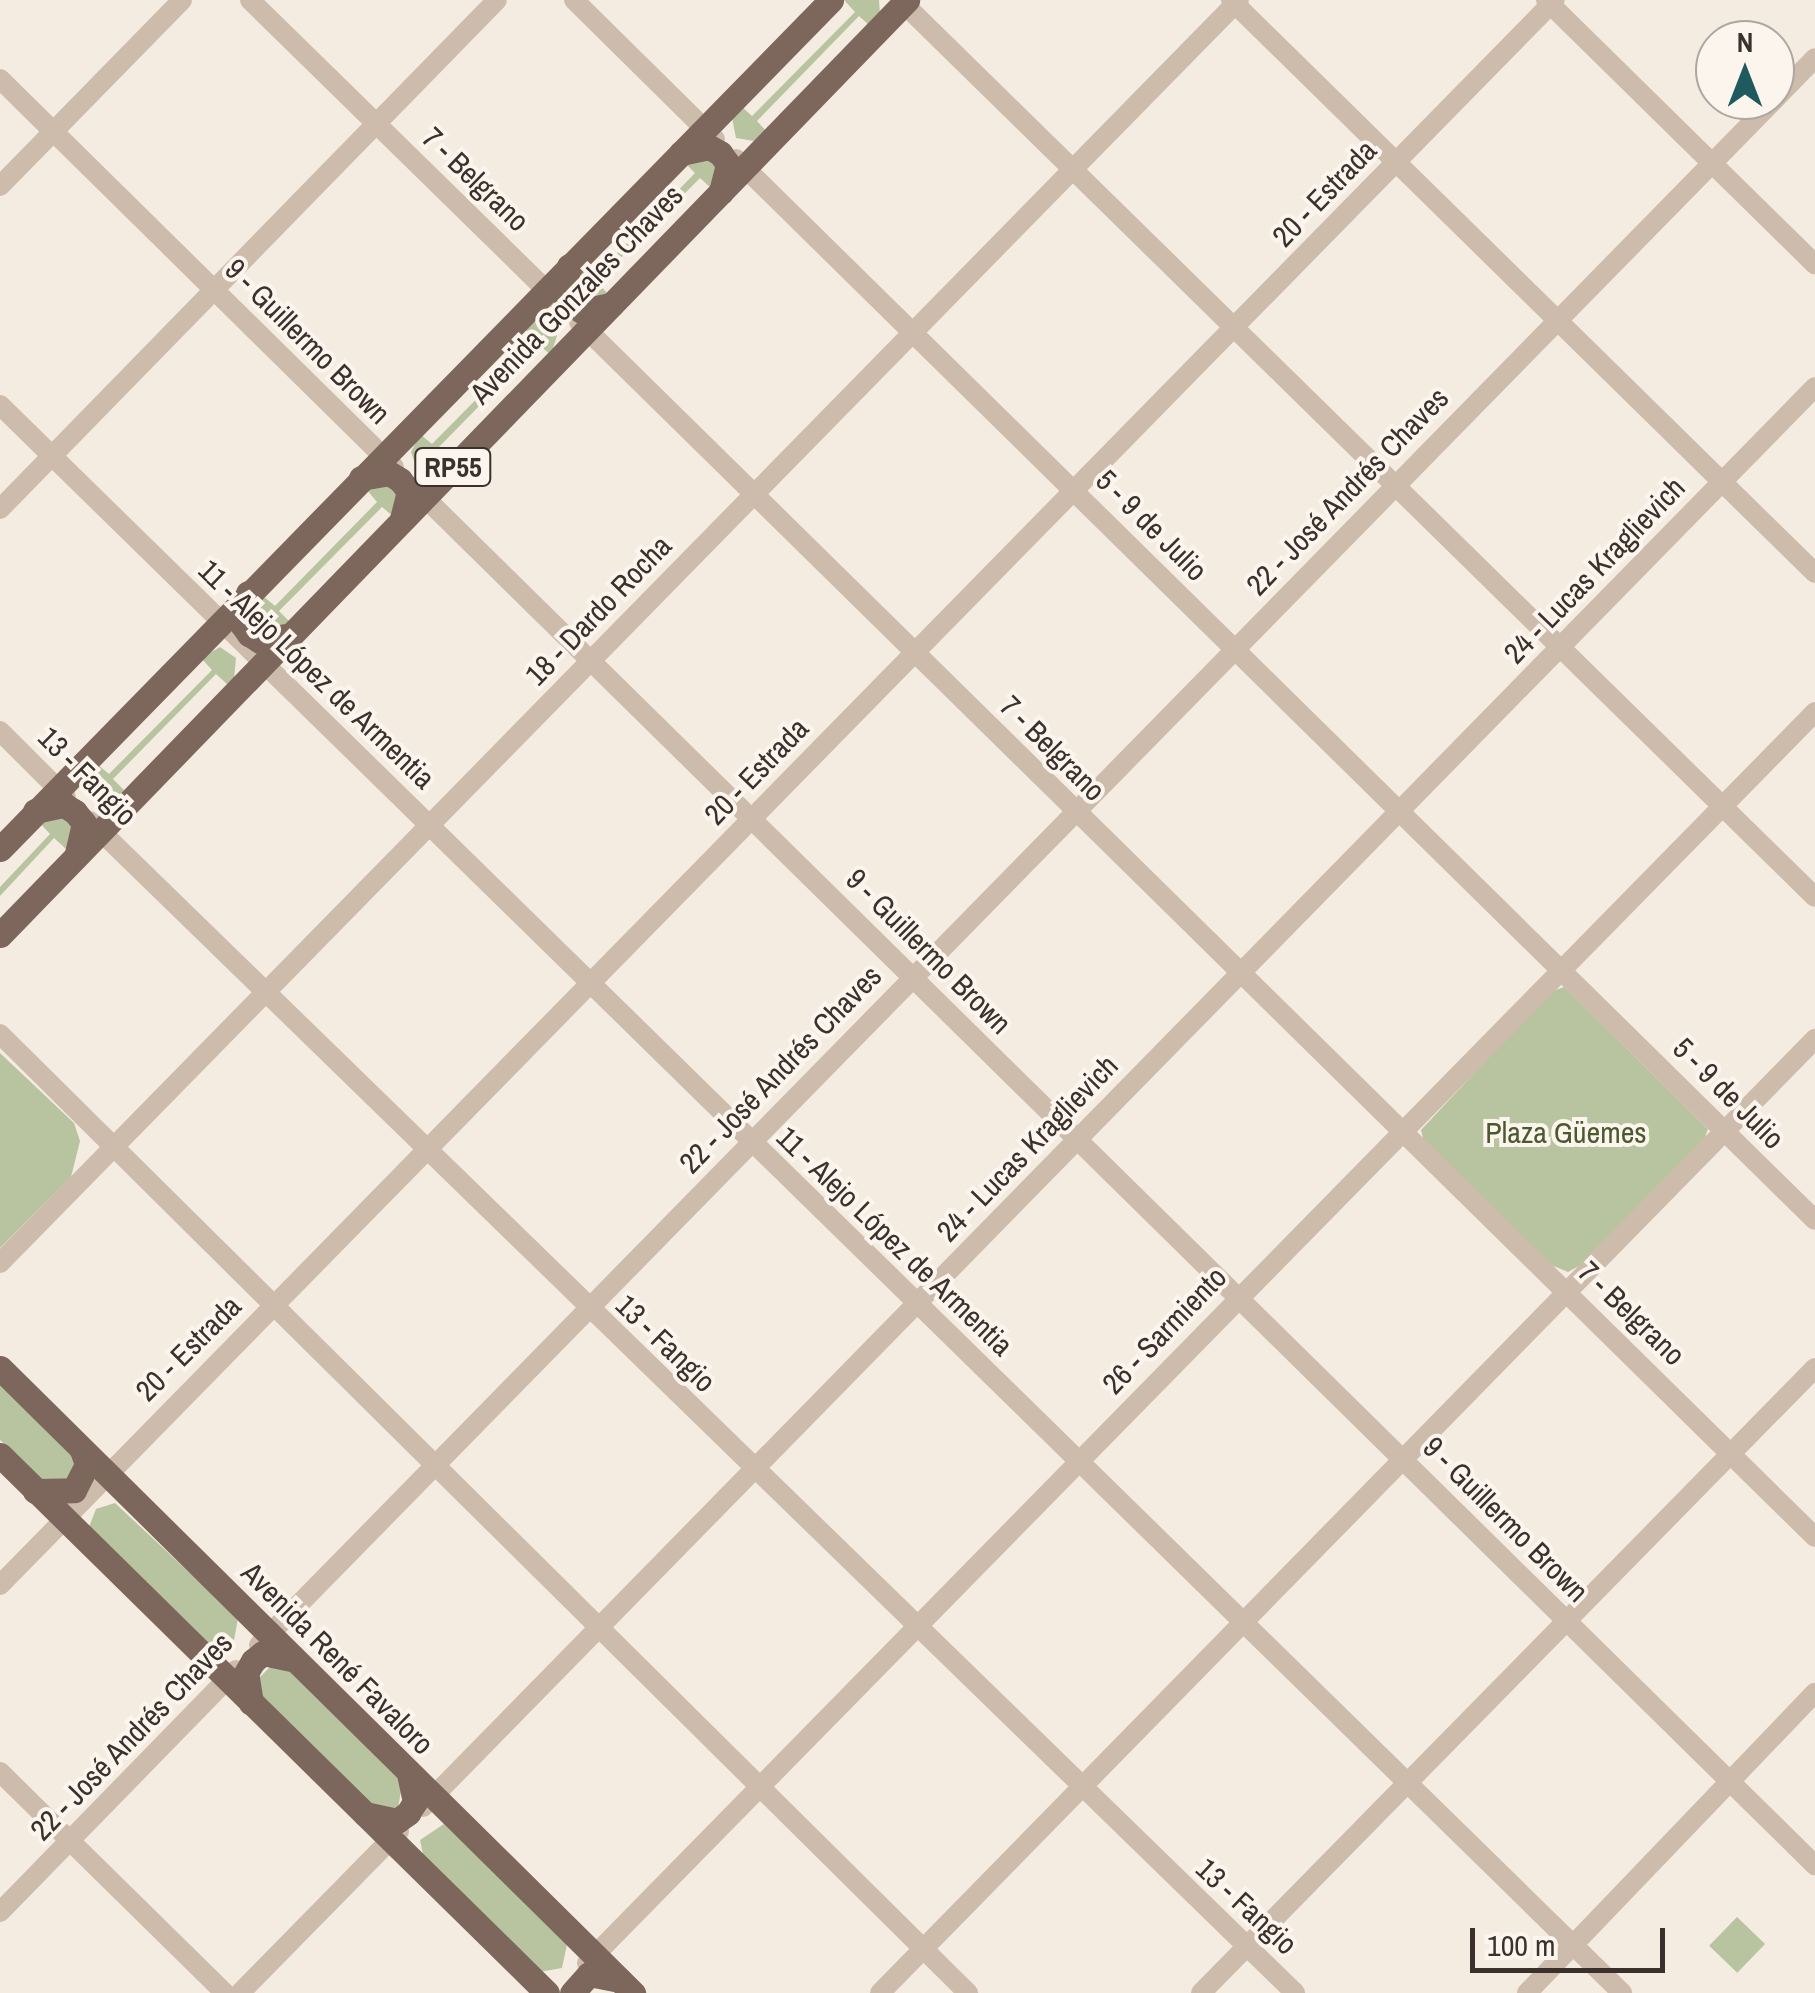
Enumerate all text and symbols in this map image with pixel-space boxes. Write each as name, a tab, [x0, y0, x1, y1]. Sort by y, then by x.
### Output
north arrow	[1695, 20, 1795, 120]
text: N	[1737, 23, 1753, 61]
street label: 7 - Belgrano	[415, 120, 537, 238]
street label: 20 - Estrada	[1265, 132, 1383, 254]
street label: Avenida Gonzales Chaves	[462, 177, 690, 411]
street label: 9 - Guillermo Brown	[218, 251, 398, 431]
street label: 22 - José Andrés Chaves	[1238, 379, 1456, 603]
road number: RP55	[413, 444, 493, 490]
street label: 5 - 9 de Julio	[1089, 462, 1215, 588]
street label: 24 - Lucas Kraglievich	[1496, 469, 1692, 671]
street label: 18 - Dardo Rocha	[518, 528, 678, 692]
street label: 11 - Alejo López de Armentia	[191, 551, 443, 797]
street label: 7 - Belgrano	[993, 688, 1113, 808]
street label: 20 - Estrada	[697, 710, 815, 832]
street label: 13 - Fangio	[31, 719, 145, 833]
street label: 9 - Guillermo Brown	[839, 861, 1019, 1041]
street label: 22 - José Andrés Chaves	[671, 957, 889, 1181]
street label: 5 - 9 de Julio	[1666, 1030, 1792, 1156]
street label: 24 - Lucas Kraglievich	[929, 1047, 1125, 1249]
park label: Plaza Güemes	[1485, 1114, 1647, 1150]
street label: 11 - Alejo López de Armentia	[769, 1118, 1021, 1364]
street label: 7 - Belgrano	[1571, 1254, 1693, 1372]
street label: 26 - Sarmiento	[1095, 1259, 1233, 1401]
street label: 13 - Fangio	[609, 1287, 723, 1399]
street label: 20 - Estrada	[128, 1288, 248, 1408]
street label: 9 - Guillermo Brown	[1416, 1429, 1596, 1609]
street label: Avenida René Favaloro	[234, 1554, 442, 1762]
street label: 22 - José Andrés Chaves	[22, 1624, 240, 1848]
street label: 13 - Fangio	[1189, 1850, 1305, 1962]
scale bar	[1475, 1908, 1670, 1970]
text: 100 m	[1487, 1925, 1555, 1965]

